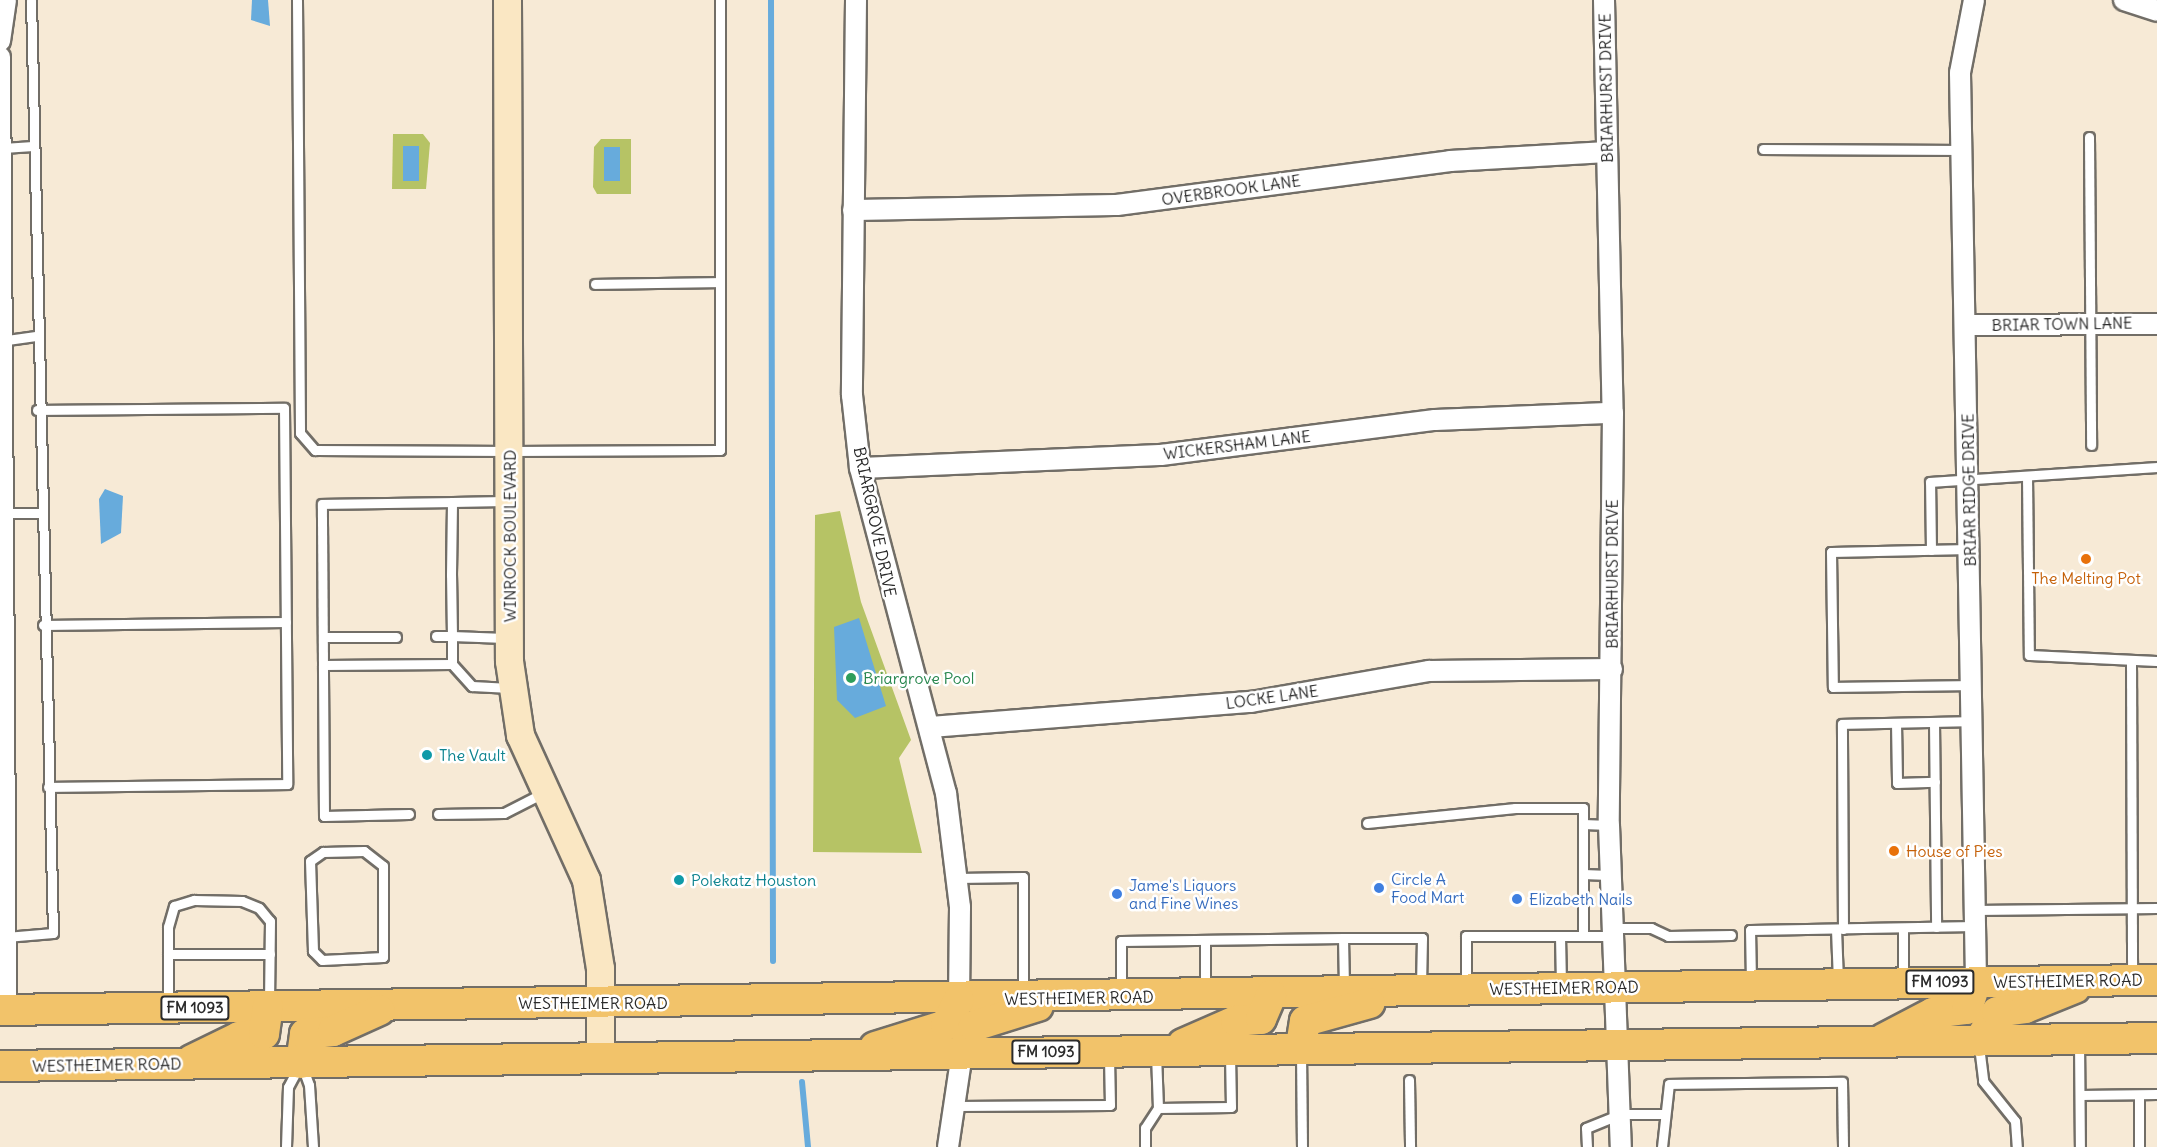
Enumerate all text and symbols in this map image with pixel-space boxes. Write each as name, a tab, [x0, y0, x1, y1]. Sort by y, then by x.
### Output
street label: BRIARHURST DRIVE	[1595, 13, 1617, 163]
street label: OVERBROOK LANE	[1160, 171, 1302, 209]
street label: BRIAR TOWN LANE	[1991, 313, 2133, 335]
street label: BRIAR RIDGE DRIVE	[1958, 413, 1980, 567]
street label: WICKERSHAM LANE	[1162, 426, 1312, 464]
street label: BRIARGROVE DRIVE	[850, 445, 900, 599]
street label: WINROCK BOULEVARD	[500, 450, 520, 622]
street label: BRIARHURST DRIVE	[1602, 499, 1622, 649]
marker: The Melting Pot	[2079, 552, 2093, 566]
place label: The Melting Pot	[2031, 568, 2141, 588]
place label: Briargrove Pool	[863, 668, 974, 688]
marker: Briargrove Pool	[844, 671, 858, 685]
street label: LOCKE LANE	[1224, 681, 1320, 713]
place label: The Vault	[439, 745, 506, 765]
marker: The Vault	[420, 748, 434, 762]
place label: House of Pies	[1906, 841, 2003, 861]
marker: House of Pies	[1887, 844, 1901, 858]
place label: Circle A Food Mart	[1391, 869, 1464, 907]
place label: Polekatz Houston	[691, 870, 816, 890]
marker: Polekatz Houston	[672, 873, 686, 887]
place label: Jame's Liquors and Fine Wines	[1129, 875, 1238, 913]
marker: Circle A Food Mart	[1372, 881, 1386, 895]
marker: Jame's Liquors and Fine Wines	[1110, 887, 1124, 901]
place label: Elizabeth Nails	[1529, 889, 1633, 909]
marker: Elizabeth Nails	[1510, 892, 1524, 906]
road number: FM 1093	[1904, 970, 1976, 994]
street label: WESTHEIMER ROAD	[1993, 970, 2143, 992]
street label: WESTHEIMER ROAD	[1489, 977, 1639, 999]
street label: WESTHEIMER ROAD	[1004, 987, 1154, 1009]
street label: WESTHEIMER ROAD	[518, 993, 668, 1013]
road number: FM 1093	[159, 996, 231, 1020]
road number: FM 1093	[1010, 1040, 1082, 1064]
street label: WESTHEIMER ROAD	[32, 1054, 182, 1076]

